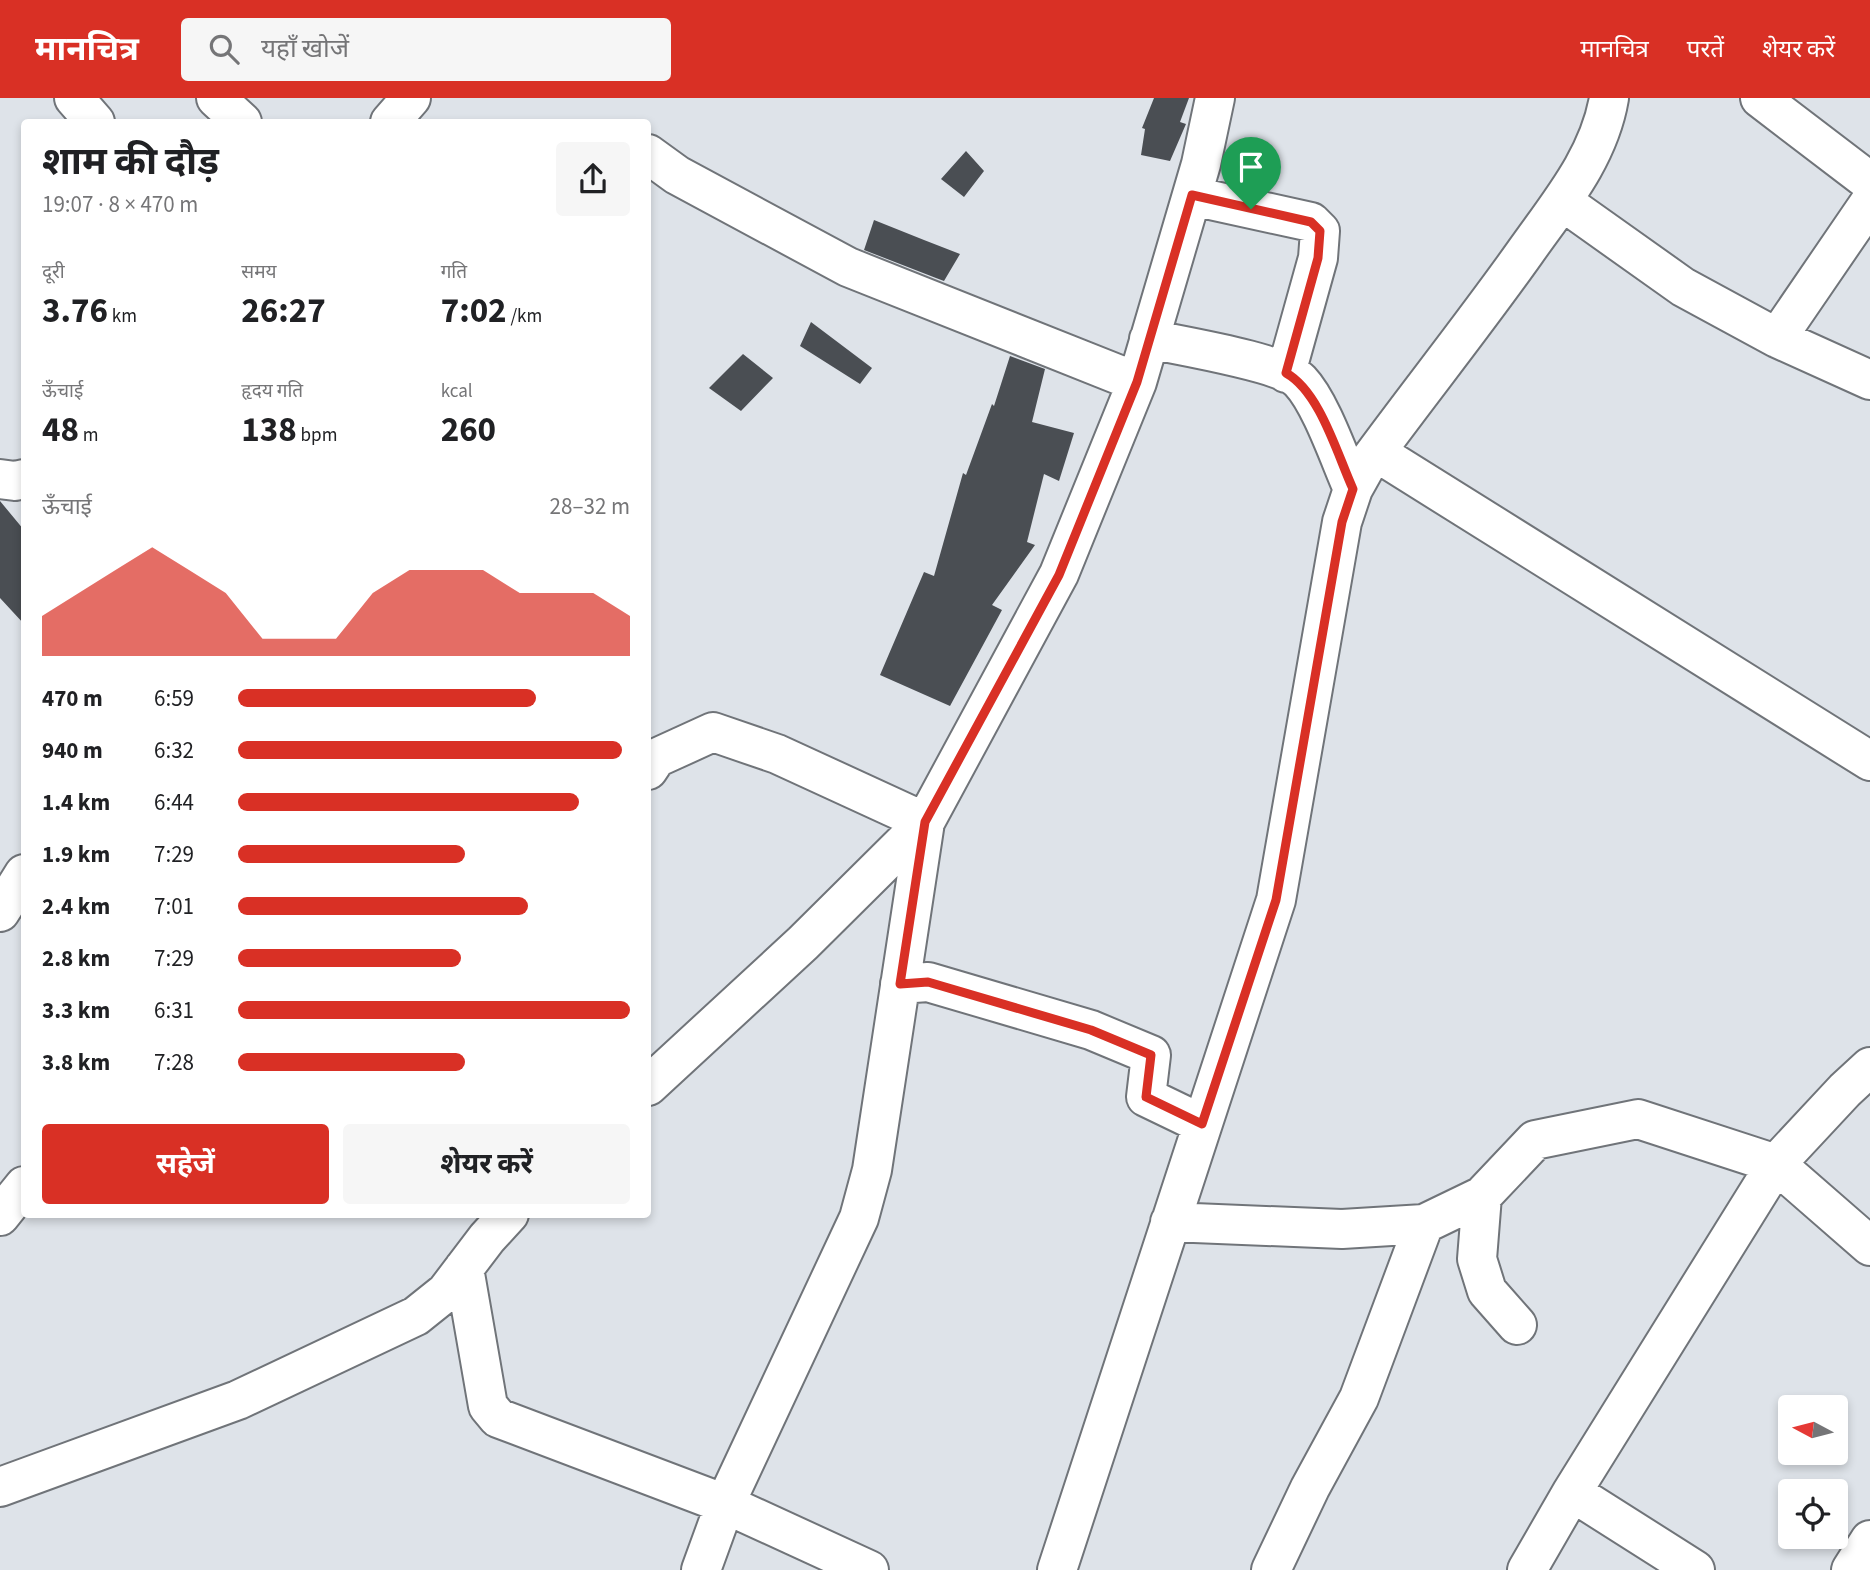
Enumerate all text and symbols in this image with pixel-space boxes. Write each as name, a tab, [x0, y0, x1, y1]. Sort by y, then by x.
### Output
search box	[181, 18, 671, 81]
text: मानचित्र	[35, 26, 139, 73]
icon: search	[205, 30, 243, 68]
text: यहाँ खोजें	[261, 30, 349, 67]
text: मानचित्र	[1580, 32, 1649, 67]
text: परतें	[1687, 32, 1724, 67]
text: शेयर करें	[1762, 32, 1835, 67]
text: शाम की दौड़	[42, 135, 219, 189]
pin	[1221, 137, 1281, 209]
button: share	[556, 142, 630, 216]
icon: arrive	[1232, 148, 1270, 186]
text: 19:07 · 8 × 470 m	[42, 188, 198, 221]
text: दूरी	[42, 259, 65, 286]
text: समय	[241, 259, 277, 286]
text: गति	[441, 259, 467, 286]
text: 3.76	[42, 286, 108, 336]
text: 26:27	[241, 286, 326, 336]
text: 7:02	[441, 286, 507, 336]
text: km	[108, 303, 137, 330]
text: /km	[507, 303, 542, 330]
text: ऊँचाई	[42, 378, 83, 405]
text: हृदय गति	[241, 378, 303, 405]
text: kcal	[441, 378, 473, 405]
text: 48	[42, 405, 79, 455]
text: 138	[241, 405, 297, 455]
text: 260	[441, 405, 496, 455]
text: m	[79, 422, 99, 449]
text: bpm	[297, 422, 337, 449]
text: ऊँचाई	[42, 490, 92, 523]
text: 28–32 m	[550, 490, 630, 523]
text: 470 m	[42, 682, 103, 715]
text: 6:59	[154, 682, 194, 715]
text: 940 m	[42, 734, 103, 767]
text: 6:32	[154, 734, 194, 767]
text: 1.4 km	[42, 786, 110, 819]
text: 6:44	[154, 786, 194, 819]
text: 1.9 km	[42, 838, 110, 871]
text: 7:29	[154, 838, 194, 871]
text: 2.4 km	[42, 890, 110, 923]
text: 7:01	[154, 890, 194, 923]
text: 2.8 km	[42, 942, 110, 975]
text: 7:29	[154, 942, 194, 975]
text: 3.3 km	[42, 994, 110, 1027]
text: 6:31	[154, 994, 194, 1027]
text: 3.8 km	[42, 1046, 110, 1079]
text: 7:28	[154, 1046, 194, 1079]
button: सहेजें	[42, 1124, 329, 1204]
button: शेयर करें	[343, 1124, 630, 1204]
north arrow	[1778, 1395, 1848, 1465]
map controls	[1778, 1395, 1848, 1549]
button: locate	[1778, 1479, 1848, 1549]

